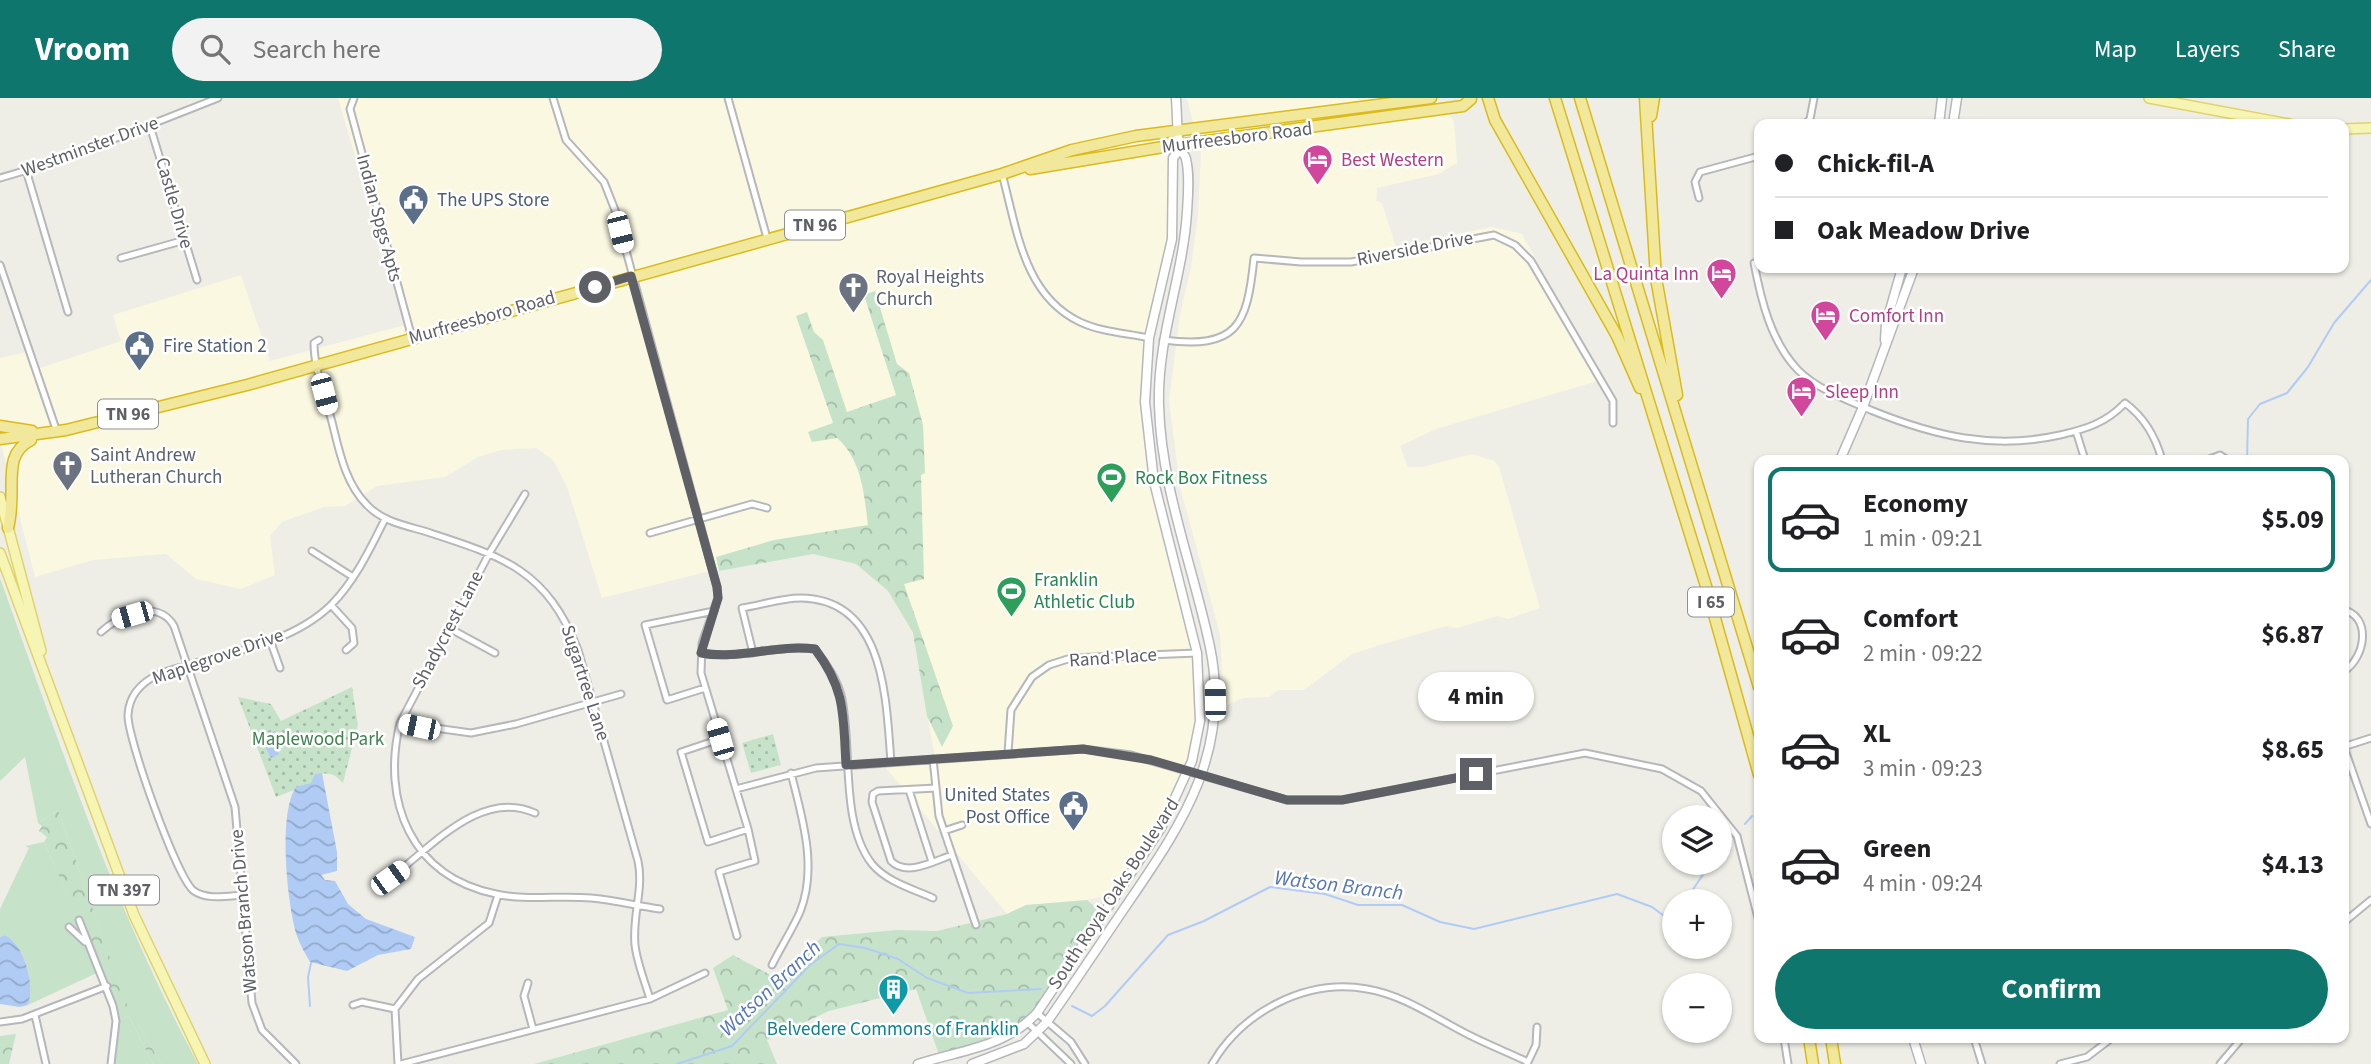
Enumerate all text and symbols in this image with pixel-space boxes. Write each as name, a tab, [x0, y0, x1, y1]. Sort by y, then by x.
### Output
search box	[172, 18, 662, 81]
text: Vroom	[35, 26, 130, 73]
icon: search	[196, 30, 234, 68]
text: Search here	[252, 31, 381, 68]
text: Map	[2094, 32, 2137, 67]
text: Layers	[2175, 32, 2240, 67]
text: Share	[2278, 32, 2336, 67]
street label: Westminster Drive	[18, 110, 162, 184]
street label: Murfreesboro Road	[1160, 115, 1314, 161]
hotel icon: Best Western	[1301, 143, 1335, 187]
text: Chick-fil-A	[1817, 145, 1934, 182]
place label: Best Western	[1341, 147, 1444, 174]
street label: Indian Spgs Apts	[349, 151, 409, 285]
street label: Castle Drive	[148, 154, 200, 252]
public building icon: The UPS Store	[397, 183, 431, 227]
place label: The UPS Store	[437, 187, 550, 214]
car	[605, 209, 636, 255]
road number: TN 96	[785, 210, 845, 240]
text: Oak Meadow Drive	[1817, 212, 2030, 249]
street label: Riverside Drive	[1355, 225, 1475, 273]
hotel icon: La Quinta Inn	[1705, 257, 1739, 301]
place label: La Quinta Inn	[1593, 261, 1699, 288]
place label: Royal Heights Church	[876, 264, 984, 313]
route start	[579, 271, 611, 303]
church icon: Royal Heights Church	[836, 271, 870, 315]
street label: Murfreesboro Road	[405, 284, 559, 352]
hotel icon: Comfort Inn	[1809, 299, 1843, 343]
place label: Comfort Inn	[1849, 303, 1944, 330]
public building icon: Fire Station 2	[123, 329, 157, 373]
place label: Fire Station 2	[163, 333, 267, 360]
car	[309, 371, 340, 417]
hotel icon: Sleep Inn	[1785, 375, 1819, 419]
place label: Sleep Inn	[1825, 379, 1899, 406]
road number: TN 96	[98, 400, 158, 428]
place label: Saint Andrew Lutheran Church	[90, 442, 222, 491]
church icon: Saint Andrew Lutheran Church	[50, 449, 84, 493]
sports icon: Rock Box Fitness	[1095, 461, 1129, 505]
place label: Rock Box Fitness	[1135, 465, 1267, 492]
text: Economy	[1863, 485, 1968, 522]
icon: car	[1779, 488, 1842, 551]
text: $5.09	[2261, 501, 2324, 538]
text: 1 min · 09:21	[1863, 522, 1983, 555]
street label: Shadycrest Lane	[405, 566, 491, 694]
place label: Franklin Athletic Club	[1034, 567, 1135, 616]
sports icon: Franklin Athletic Club	[994, 574, 1028, 618]
road number: I 65	[1688, 588, 1734, 616]
car	[109, 599, 156, 631]
text: Comfort	[1863, 600, 1958, 637]
icon: car	[1779, 603, 1842, 666]
text: $6.87	[2261, 616, 2324, 653]
street label: Maplegrove Drive	[149, 622, 287, 692]
street label: Sugartree Lane	[554, 622, 616, 744]
text: 2 min · 09:22	[1863, 637, 1983, 670]
street label: Rand Place	[1068, 641, 1158, 675]
callout: 4 min	[1418, 672, 1534, 722]
car	[1205, 679, 1226, 721]
text: 4 min	[1448, 680, 1504, 713]
car	[397, 712, 442, 742]
text: XL	[1863, 715, 1891, 752]
car	[705, 716, 736, 762]
icon: car	[1779, 718, 1842, 781]
park label: Maplewood Park	[252, 726, 385, 753]
text: $8.65	[2261, 731, 2324, 768]
text: 3 min · 09:23	[1863, 752, 1983, 785]
route end	[1460, 758, 1492, 790]
place label: United States Post Office	[944, 782, 1050, 831]
public building icon: United States Post Office	[1056, 789, 1090, 833]
street label: South Royal Oaks Boulevard	[1042, 793, 1186, 995]
map controls	[1662, 805, 1732, 1043]
button: layers	[1662, 805, 1732, 875]
street label: Watson Branch Drive	[223, 828, 265, 994]
text: Green	[1863, 830, 1931, 867]
icon: car	[1779, 833, 1842, 896]
text: $4.13	[2261, 846, 2324, 883]
car	[367, 857, 414, 899]
water label: Watson Branch	[1273, 862, 1405, 908]
text: 4 min · 09:24	[1863, 867, 1983, 900]
road number: TN 397	[89, 876, 159, 904]
button: +	[1662, 889, 1732, 959]
water label: Watson Branch	[712, 933, 828, 1043]
button: Confirm	[1775, 949, 2328, 1029]
building icon: Belvedere Commons of Franklin	[876, 973, 910, 1017]
button: −	[1662, 973, 1732, 1043]
place label: Belvedere Commons of Franklin	[767, 1016, 1019, 1043]

